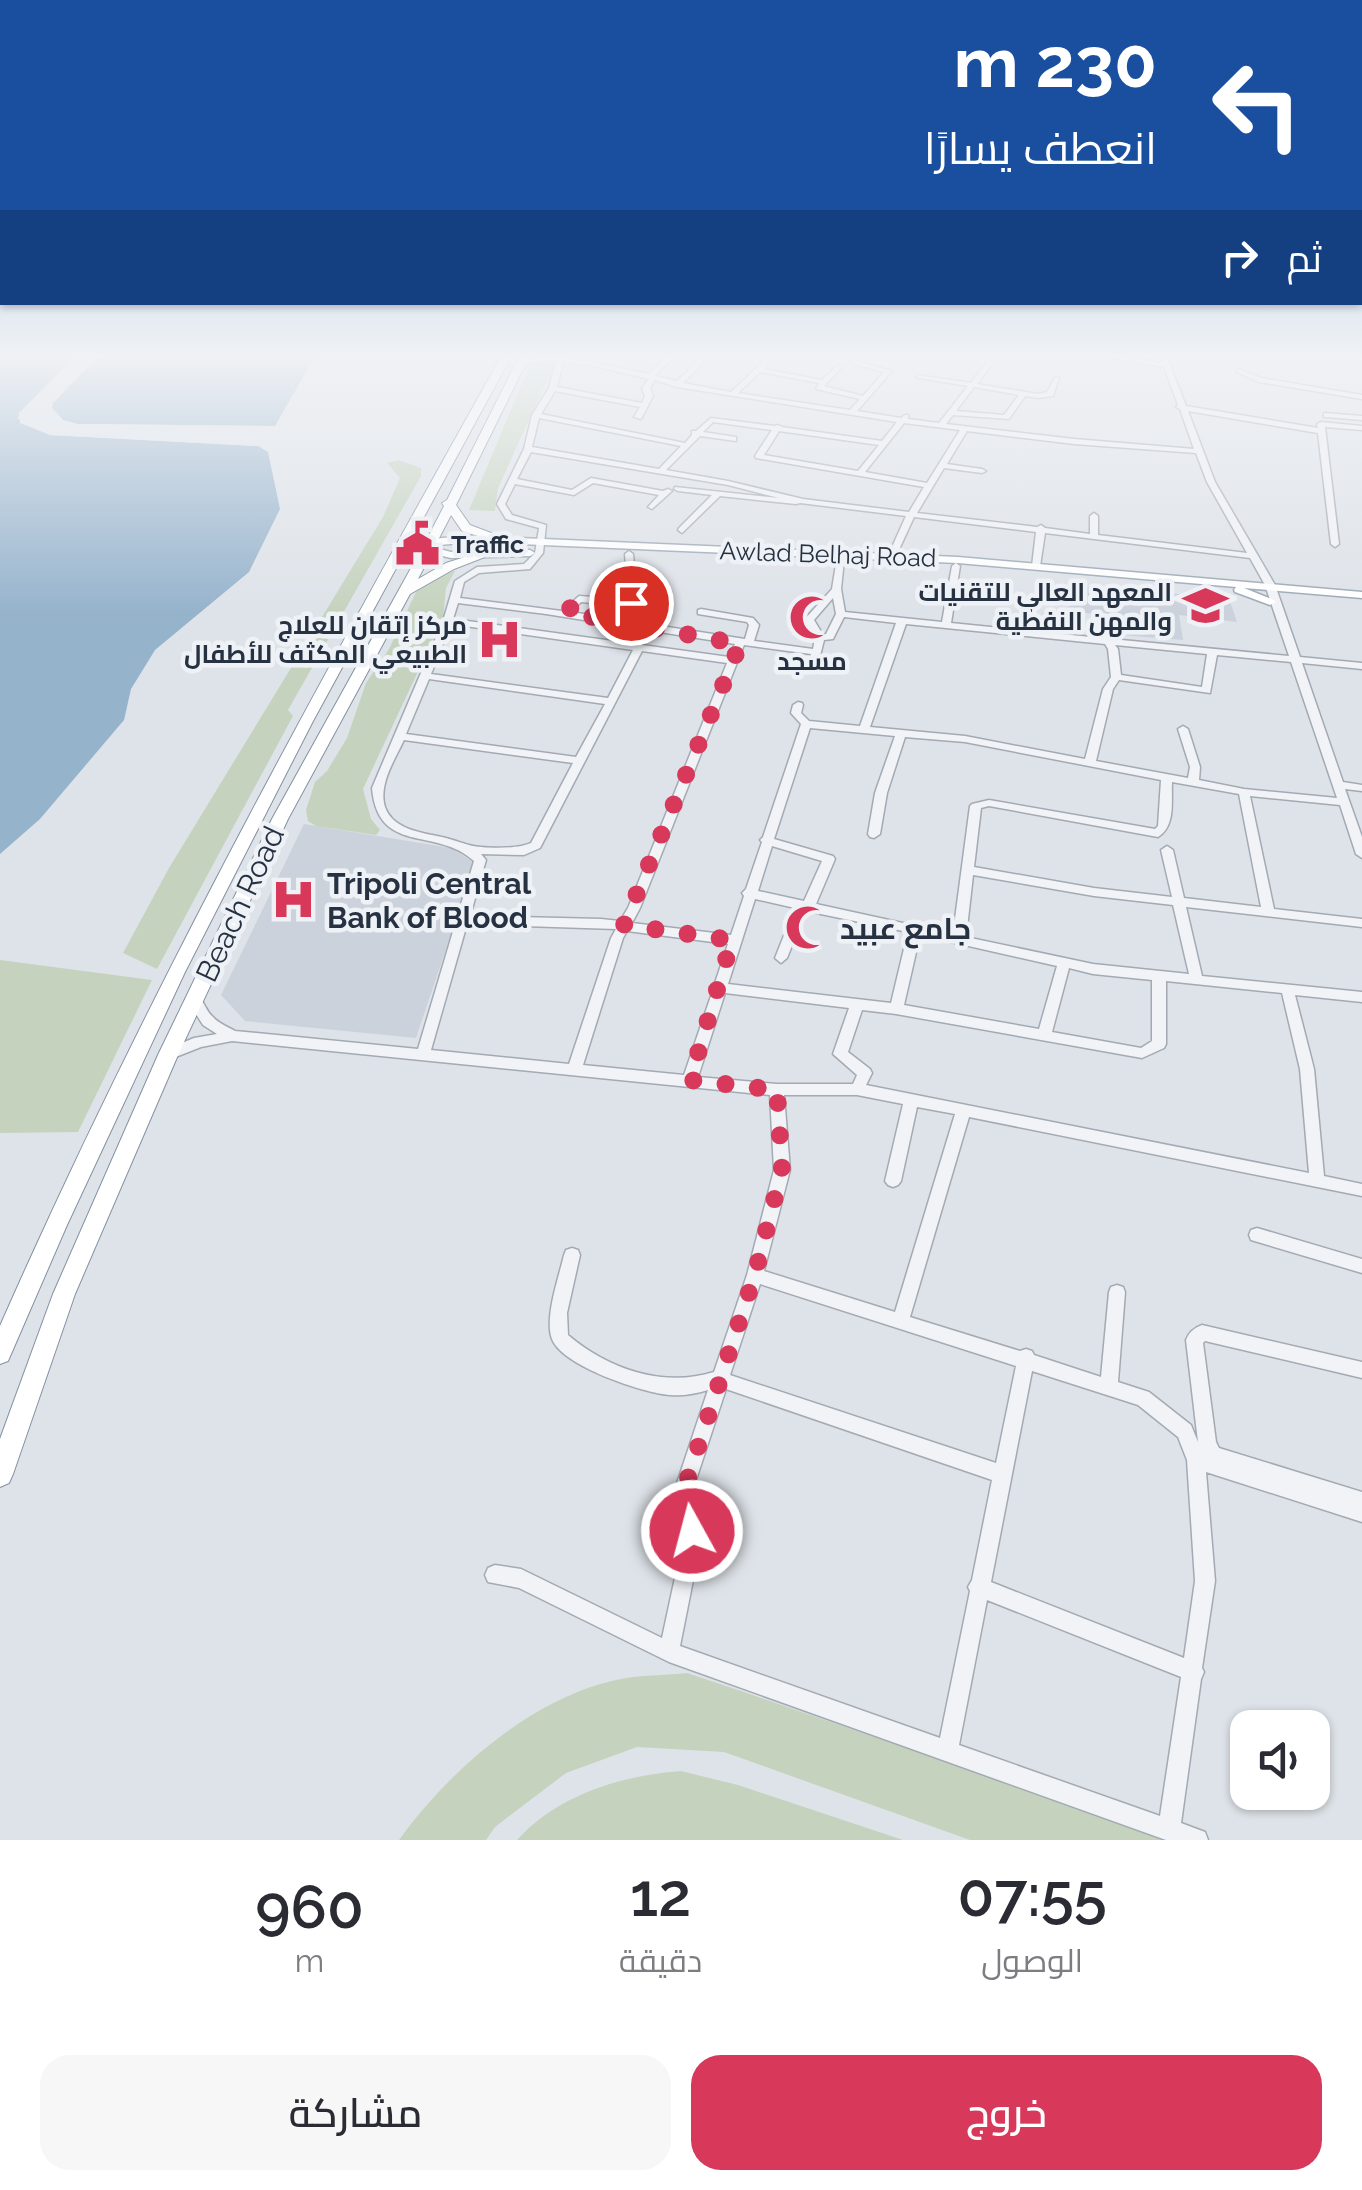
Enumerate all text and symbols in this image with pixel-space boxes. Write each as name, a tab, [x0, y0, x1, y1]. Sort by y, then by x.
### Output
text: 230 m	[953, 21, 1157, 103]
icon: left	[1192, 40, 1322, 170]
text: انعطف يسارًا	[924, 122, 1157, 175]
icon: right	[1212, 230, 1267, 285]
text: ثم	[1287, 236, 1322, 281]
public building icon: Traffic	[394, 520, 442, 568]
place label: Traffic	[451, 529, 524, 559]
street label: Awlad Belhaj Road	[719, 535, 937, 573]
pin	[589, 561, 674, 646]
icon: arrive	[604, 576, 659, 631]
place label: المعهد العالي للتقنيات والمهن النفطية	[918, 577, 1172, 637]
school or university icon: المعهد العالي للتقنيات والمهن النفطية	[1181, 582, 1229, 630]
mosque icon: مسجد	[788, 593, 836, 641]
place label: مركز إتقان للعلاج الطبيعي المكثف للأطفال	[184, 610, 467, 674]
hospital icon: مركز إتقان للعلاج الطبيعي المكثف للأطفال	[476, 615, 524, 663]
place label: مسجد	[777, 646, 847, 676]
street label: Beach Road	[189, 821, 291, 987]
place label: Tripoli Central Bank of Blood	[327, 866, 532, 935]
hospital icon: Tripoli Central Bank of Blood	[270, 876, 318, 924]
mosque icon: جامع عبيد	[783, 904, 831, 952]
place label: جامع عبيد	[840, 911, 971, 949]
position arrow	[640, 1479, 744, 1583]
map controls	[1230, 1710, 1330, 1810]
button: sound	[1230, 1710, 1330, 1810]
text: 12	[630, 1860, 691, 1930]
text: 07:55	[958, 1860, 1107, 1930]
text: 960	[255, 1872, 364, 1942]
text: m	[295, 1942, 324, 1979]
text: دقيقة	[619, 1942, 702, 1979]
text: الوصول	[981, 1942, 1083, 1979]
button: مشاركة	[40, 2055, 671, 2170]
button: خروج	[691, 2055, 1322, 2170]

